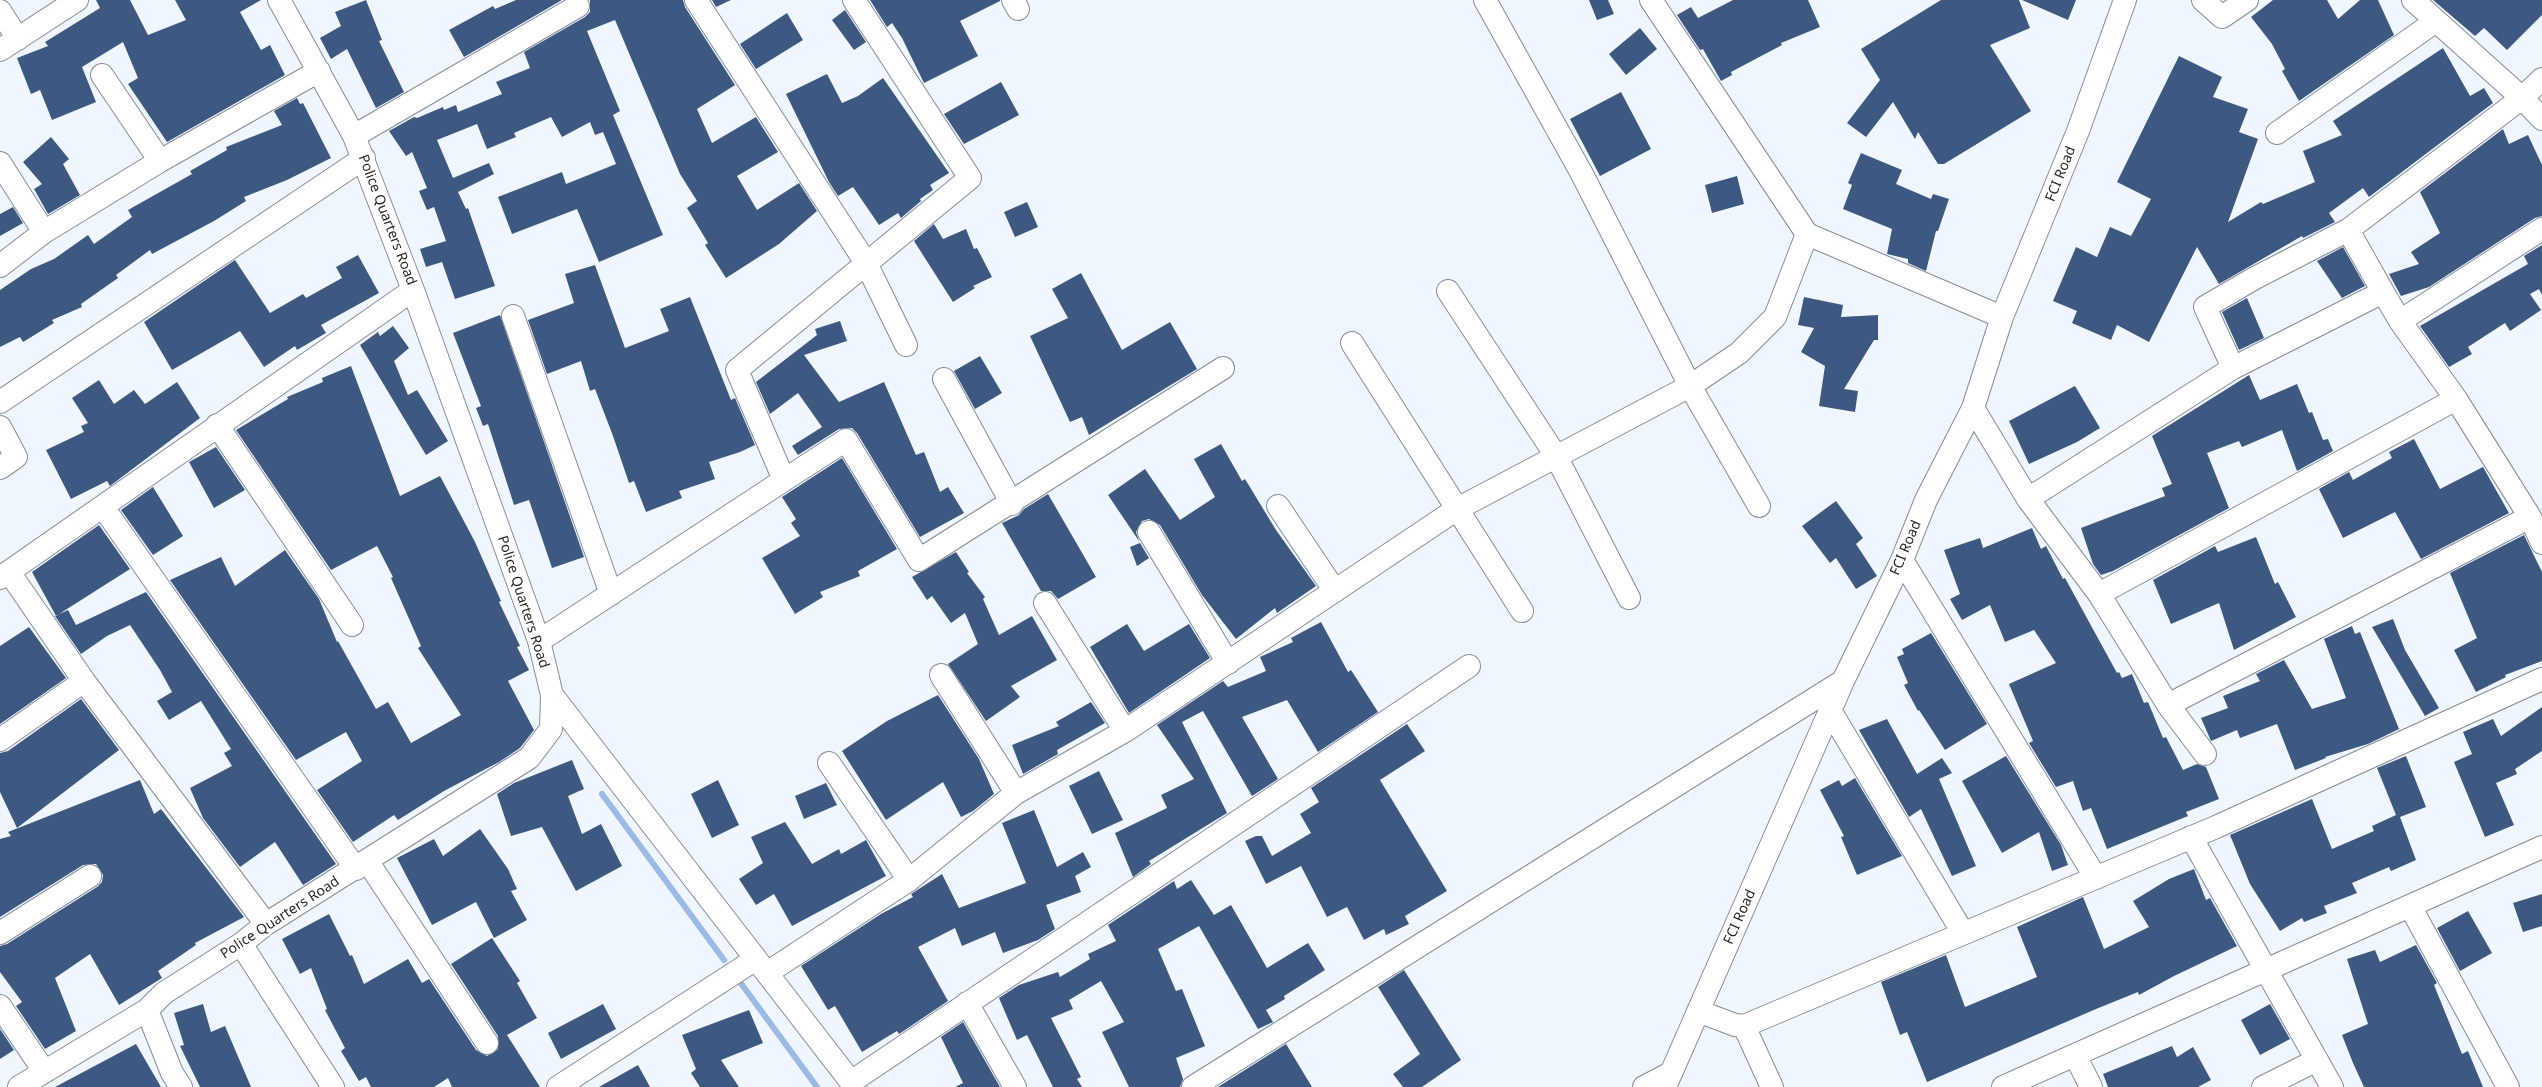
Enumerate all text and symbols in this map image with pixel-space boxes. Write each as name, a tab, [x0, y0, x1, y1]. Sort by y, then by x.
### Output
street label: FCI Road	[2042, 144, 2080, 204]
street label: Police Quarters Road	[354, 152, 420, 288]
street label: FCI Road	[1887, 518, 1925, 578]
street label: Police Quarters Road	[494, 534, 552, 670]
street label: Police Quarters Road	[217, 873, 343, 963]
street label: FCI Road	[1721, 887, 1759, 947]

